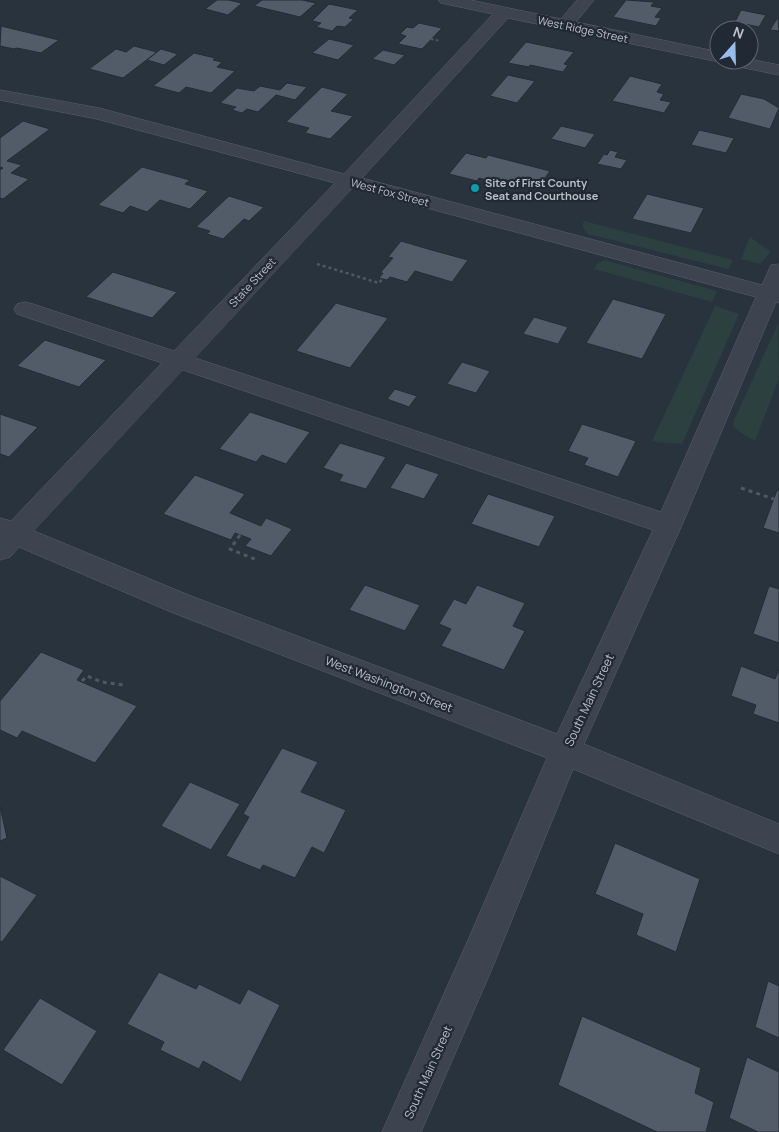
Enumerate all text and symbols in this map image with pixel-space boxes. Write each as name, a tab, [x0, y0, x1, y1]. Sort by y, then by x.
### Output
street label: West Ridge Street	[536, 12, 630, 46]
north arrow	[709, 20, 759, 70]
text: N	[731, 22, 747, 43]
street label: West Fox Street	[349, 174, 431, 210]
place label: Site of First County Seat and Courthouse	[485, 175, 599, 203]
marker: Site of First County Seat and Courthouse	[469, 182, 481, 194]
street label: State Street	[225, 254, 279, 310]
street label: South Main Street	[560, 651, 618, 749]
street label: West Washington Street	[323, 652, 455, 716]
street label: South Main Street	[400, 1023, 456, 1121]

